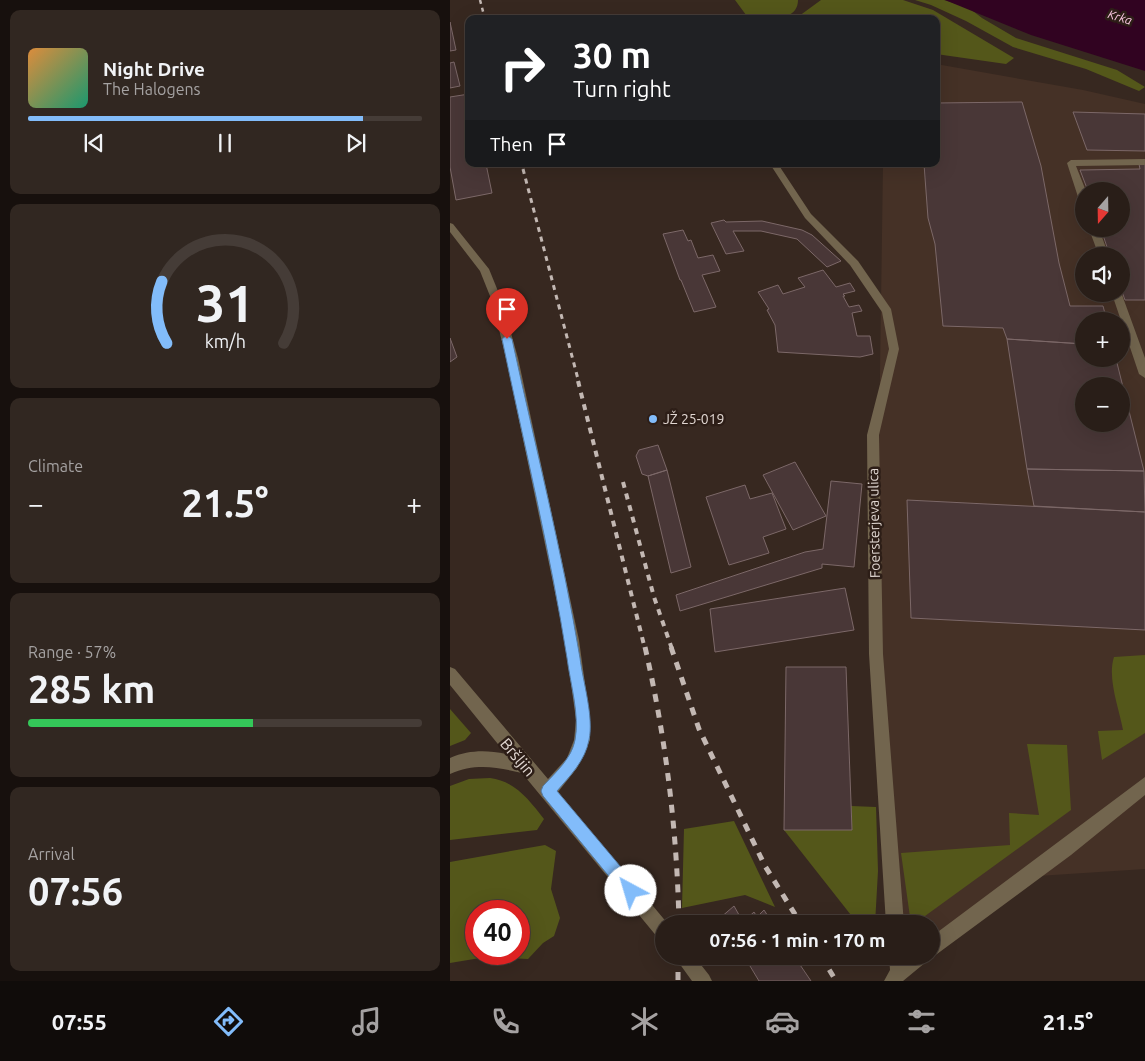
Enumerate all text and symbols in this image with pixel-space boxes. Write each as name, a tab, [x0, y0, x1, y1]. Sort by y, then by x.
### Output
water label: Krka	[1106, 7, 1134, 27]
icon: right	[490, 35, 555, 100]
text: 30 m	[573, 35, 651, 75]
text: Night Drive	[103, 58, 205, 80]
text: Turn right	[573, 76, 671, 101]
text: The Halogens	[103, 80, 201, 98]
icon: previous	[80, 129, 108, 157]
icon: pause	[211, 129, 239, 157]
icon: next	[342, 129, 370, 157]
icon: arrive	[543, 130, 571, 158]
text: Then	[490, 133, 533, 155]
north arrow	[1075, 182, 1130, 238]
map controls	[1075, 182, 1130, 432]
button: sound	[1075, 247, 1130, 302]
text: 31	[196, 274, 254, 332]
pin	[486, 288, 528, 339]
icon: arrive	[493, 295, 521, 323]
button: +	[1075, 312, 1130, 367]
text: km/h	[204, 331, 246, 351]
button: −	[1075, 377, 1130, 432]
place label: JŽ 25-019	[663, 410, 724, 427]
marker: JŽ 25-019	[647, 413, 659, 425]
text: Climate	[28, 457, 83, 475]
street label: Foersterjeva ulica	[865, 468, 883, 578]
text: 21.5°	[181, 482, 269, 524]
text: −	[28, 488, 44, 519]
text: +	[406, 488, 422, 519]
text: Range · 57%	[28, 643, 116, 661]
text: 285 km	[28, 668, 155, 710]
street label: Bršljin	[497, 734, 539, 780]
text: Arrival	[28, 845, 75, 863]
position arrow	[604, 864, 656, 916]
text: 07:56	[28, 870, 123, 912]
speed limit sign: 40	[465, 900, 530, 965]
text: 07:56 · 1 min · 170 m	[710, 929, 885, 951]
icon: directions	[211, 1004, 246, 1039]
icon: music	[349, 1004, 384, 1039]
icon: phone	[488, 1004, 523, 1039]
icon: climate	[627, 1004, 662, 1039]
icon: car	[765, 1004, 800, 1039]
icon: filters	[904, 1004, 939, 1039]
text: 07:55	[52, 1009, 107, 1034]
text: 21.5°	[1043, 1009, 1093, 1034]

